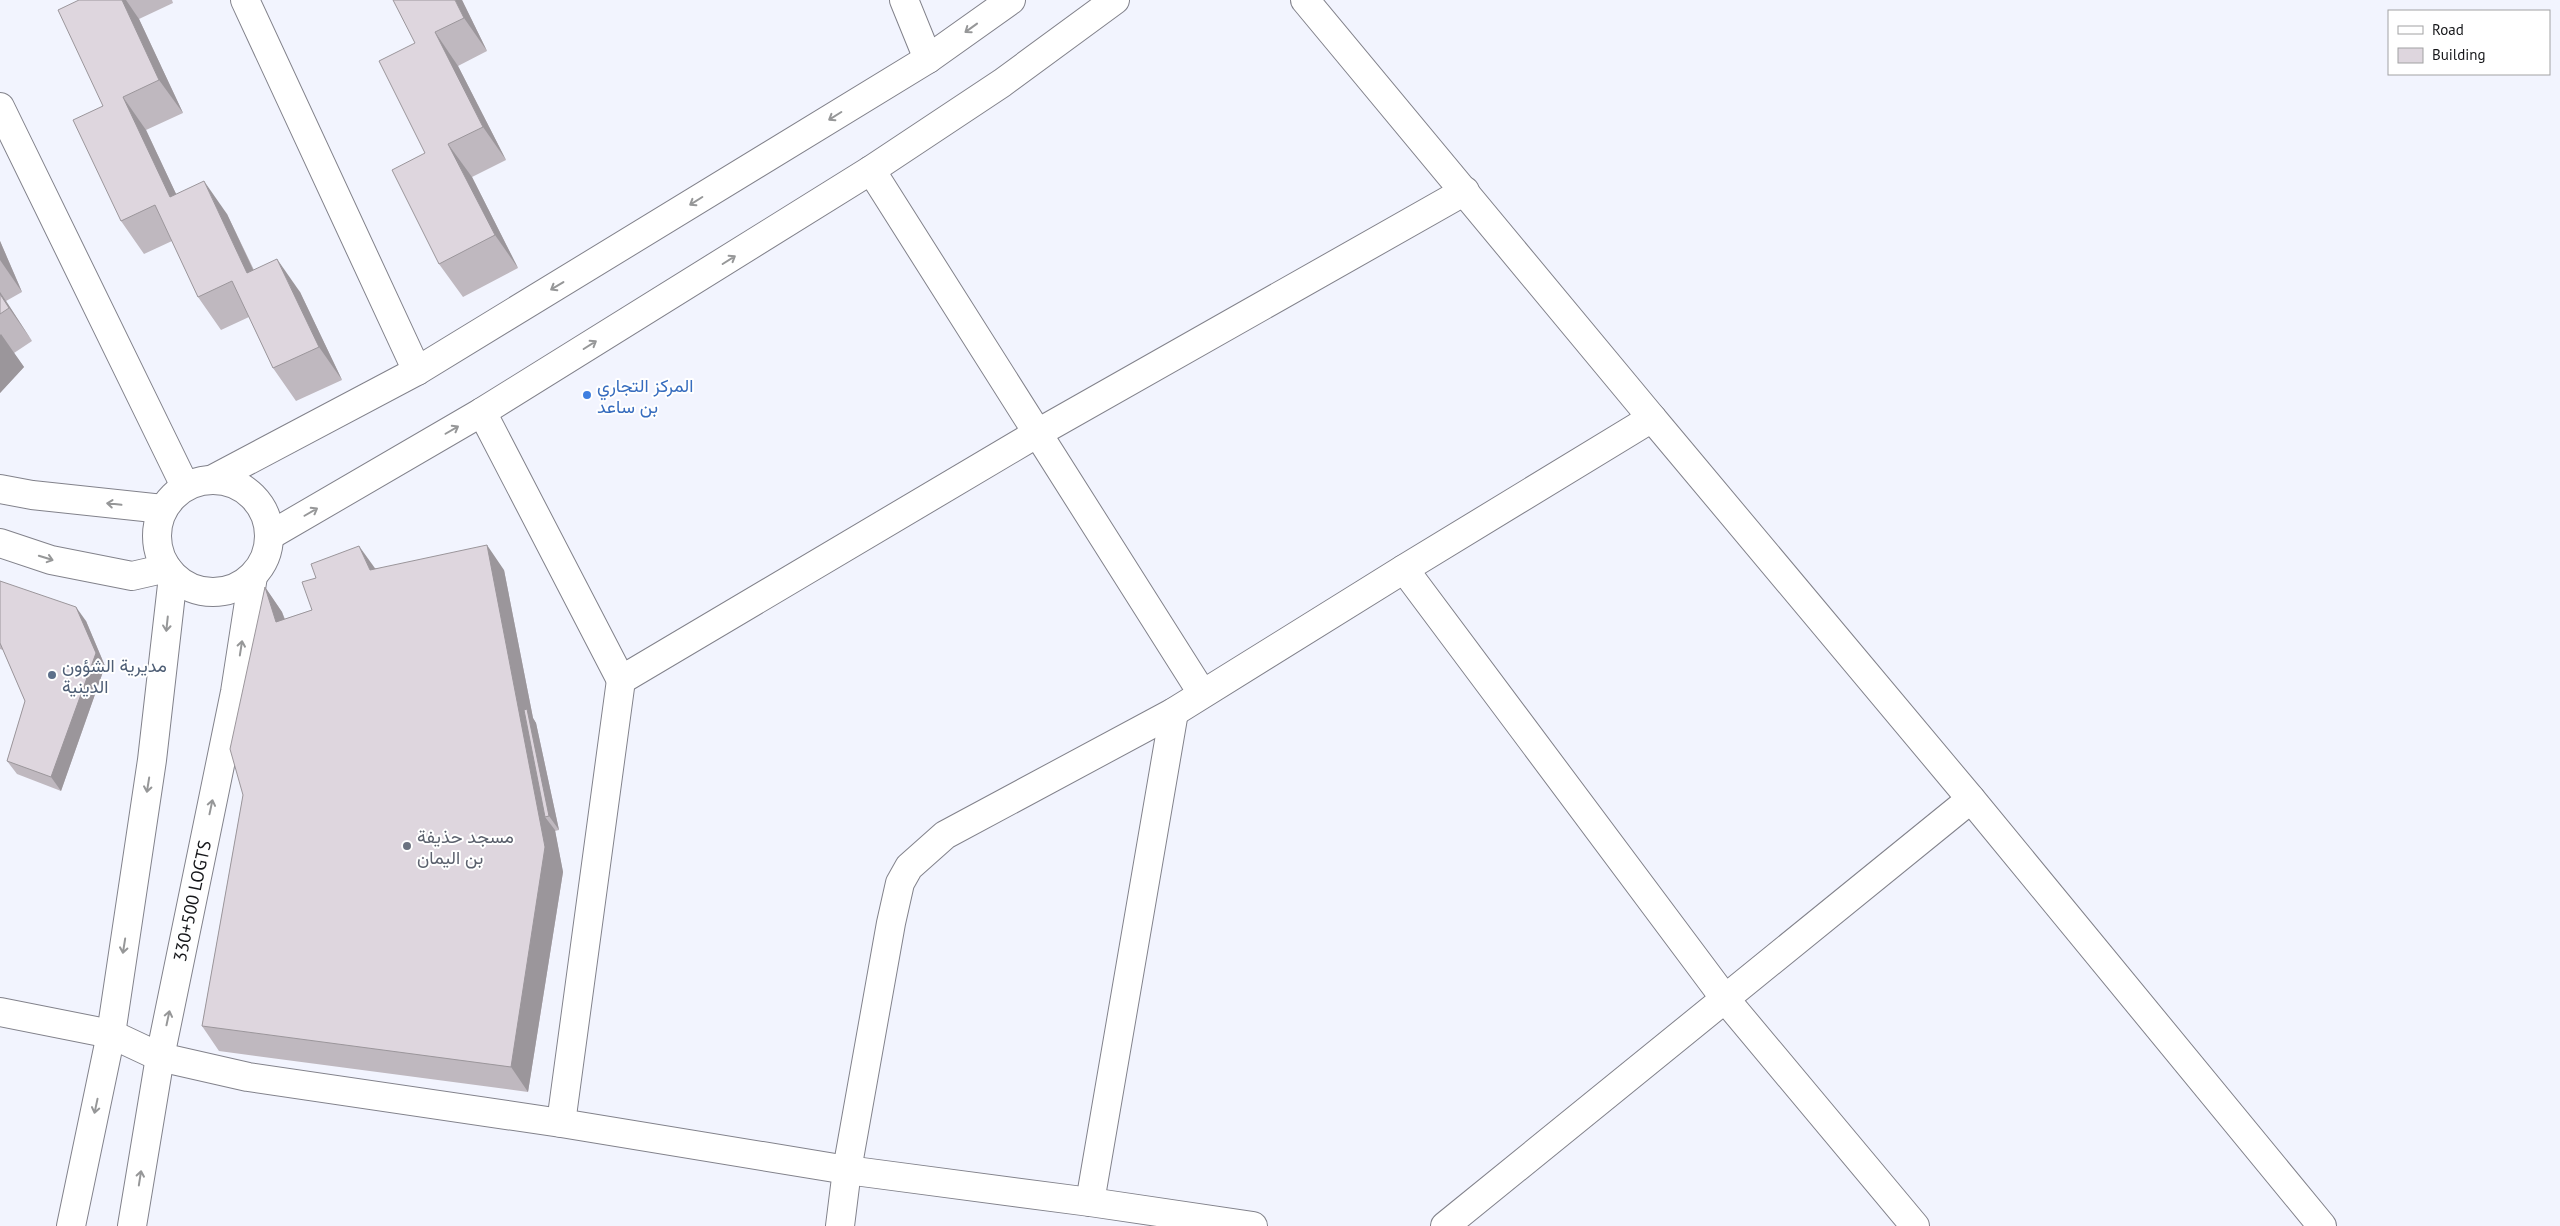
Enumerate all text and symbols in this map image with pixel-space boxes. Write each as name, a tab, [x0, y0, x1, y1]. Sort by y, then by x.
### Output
legend	[2388, 10, 2550, 75]
text: Road	[2432, 20, 2464, 39]
one-way arrow	[964, 23, 978, 33]
text: Building	[2432, 45, 2486, 64]
one-way arrow	[828, 112, 842, 122]
one-way arrow	[690, 197, 704, 207]
one-way arrow	[721, 254, 735, 264]
one-way arrow	[551, 281, 565, 291]
one-way arrow	[583, 340, 597, 350]
place label: المركز التجاري بن ساعد	[597, 374, 693, 418]
marker: المركز التجاري بن ساعد	[581, 389, 593, 401]
one-way arrow	[444, 424, 458, 434]
one-way arrow	[106, 499, 122, 509]
one-way arrow	[304, 506, 318, 516]
one-way arrow	[38, 554, 54, 564]
one-way arrow	[162, 616, 172, 632]
one-way arrow	[237, 640, 247, 656]
place label: مديرية الشؤون الدينية	[62, 654, 167, 698]
marker: مديرية الشؤون الدينية	[46, 669, 58, 681]
one-way arrow	[143, 777, 153, 793]
one-way arrow	[207, 800, 216, 816]
place label: مسجد حذيفة بن اليمان	[417, 825, 514, 869]
street label: 330+500 LOGTS	[168, 838, 216, 964]
marker: مسجد حذيفة بن اليمان	[401, 840, 413, 852]
one-way arrow	[119, 938, 129, 954]
one-way arrow	[163, 1010, 173, 1026]
one-way arrow	[91, 1098, 100, 1114]
one-way arrow	[135, 1170, 145, 1186]

